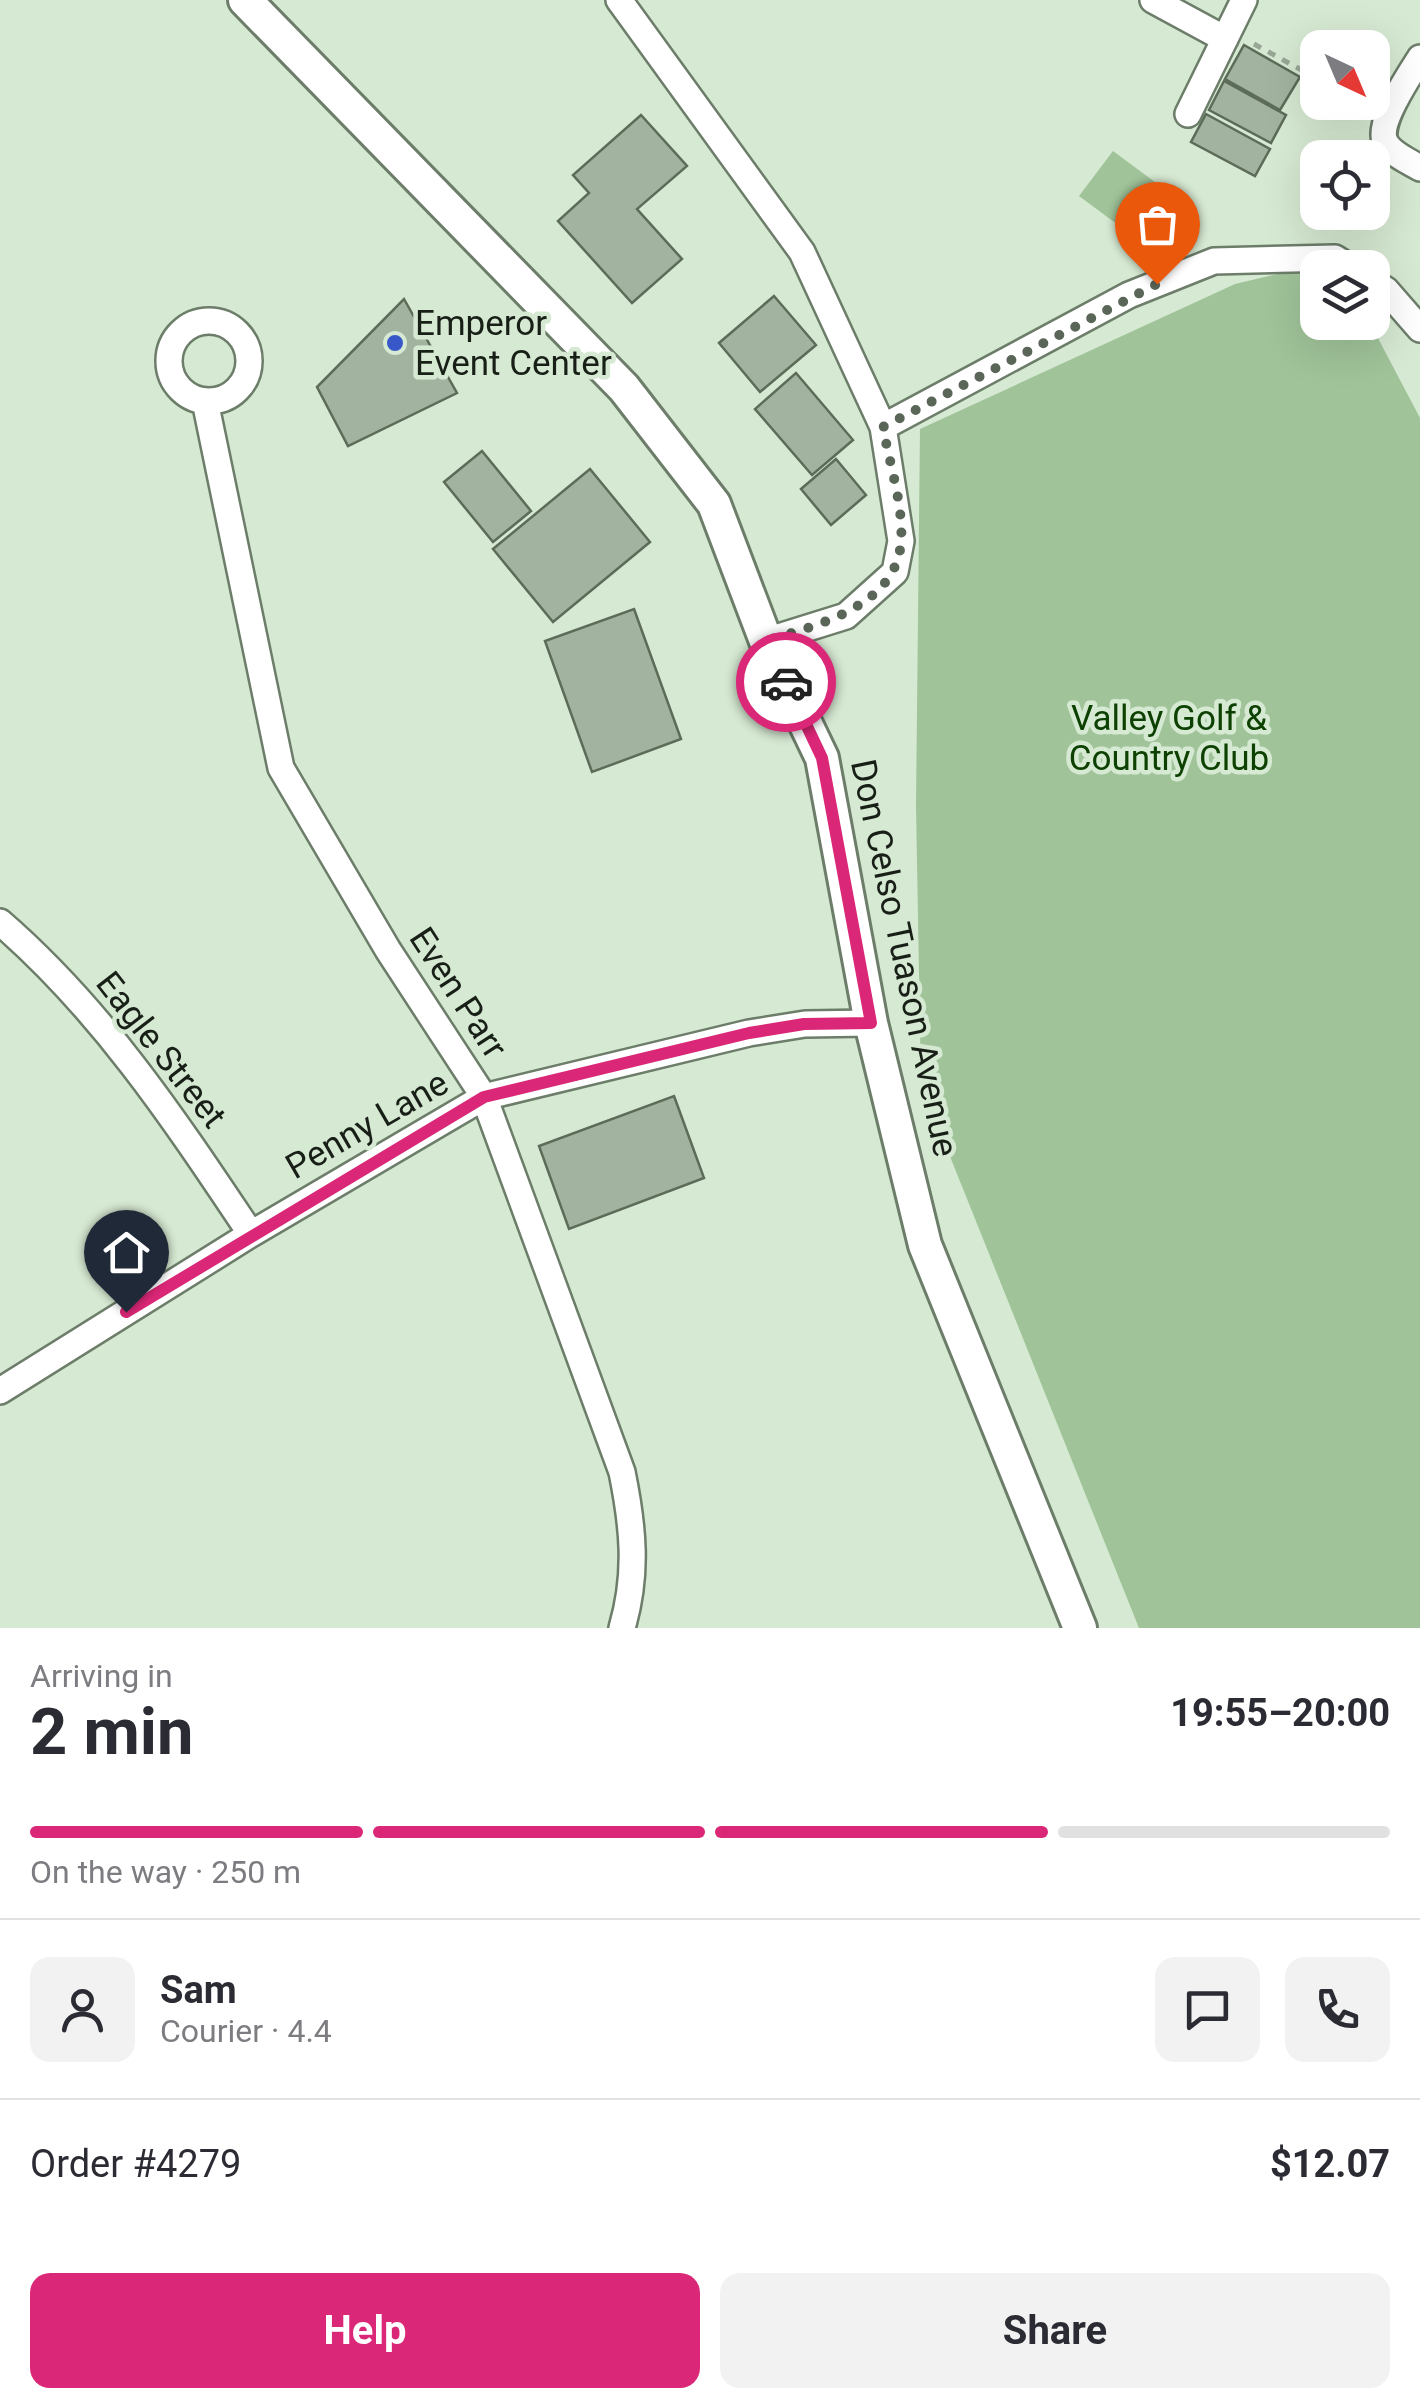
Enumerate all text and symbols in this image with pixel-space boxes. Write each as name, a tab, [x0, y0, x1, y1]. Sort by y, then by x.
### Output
north arrow	[1300, 30, 1390, 120]
map controls	[1300, 30, 1390, 340]
button: locate	[1300, 140, 1390, 230]
pin	[1115, 182, 1200, 285]
icon: bag	[1130, 197, 1185, 252]
button: layers	[1300, 250, 1390, 340]
place label: Emperor Event Center	[415, 303, 612, 384]
marker: Emperor Event Center	[384, 332, 406, 354]
courier	[736, 632, 836, 732]
icon: car	[759, 655, 814, 710]
park label: Valley Golf & Country Club	[1069, 698, 1269, 779]
street label: Don Celso Tuason Avenue	[842, 756, 966, 1160]
street label: Even Parr	[401, 920, 515, 1066]
street label: Eagle Street	[87, 964, 235, 1136]
street label: Penny Lane	[279, 1062, 455, 1188]
pin	[84, 1210, 169, 1313]
icon: home	[99, 1225, 154, 1280]
text: Arriving in	[30, 1657, 173, 1695]
text: 19:55–20:00	[1170, 1691, 1390, 1735]
text: 2 min	[30, 1694, 193, 1770]
text: On the way · 250 m	[30, 1853, 301, 1891]
button: person	[30, 1957, 135, 2062]
button: chat	[1155, 1957, 1260, 2062]
button: phone	[1285, 1957, 1390, 2062]
text: Sam	[160, 1968, 237, 2012]
text: Courier · 4.4	[160, 2012, 332, 2050]
text: Order #4279	[30, 2142, 241, 2186]
text: $12.07	[1270, 2142, 1390, 2186]
button: Help	[30, 2273, 700, 2388]
button: Share	[720, 2273, 1390, 2388]

